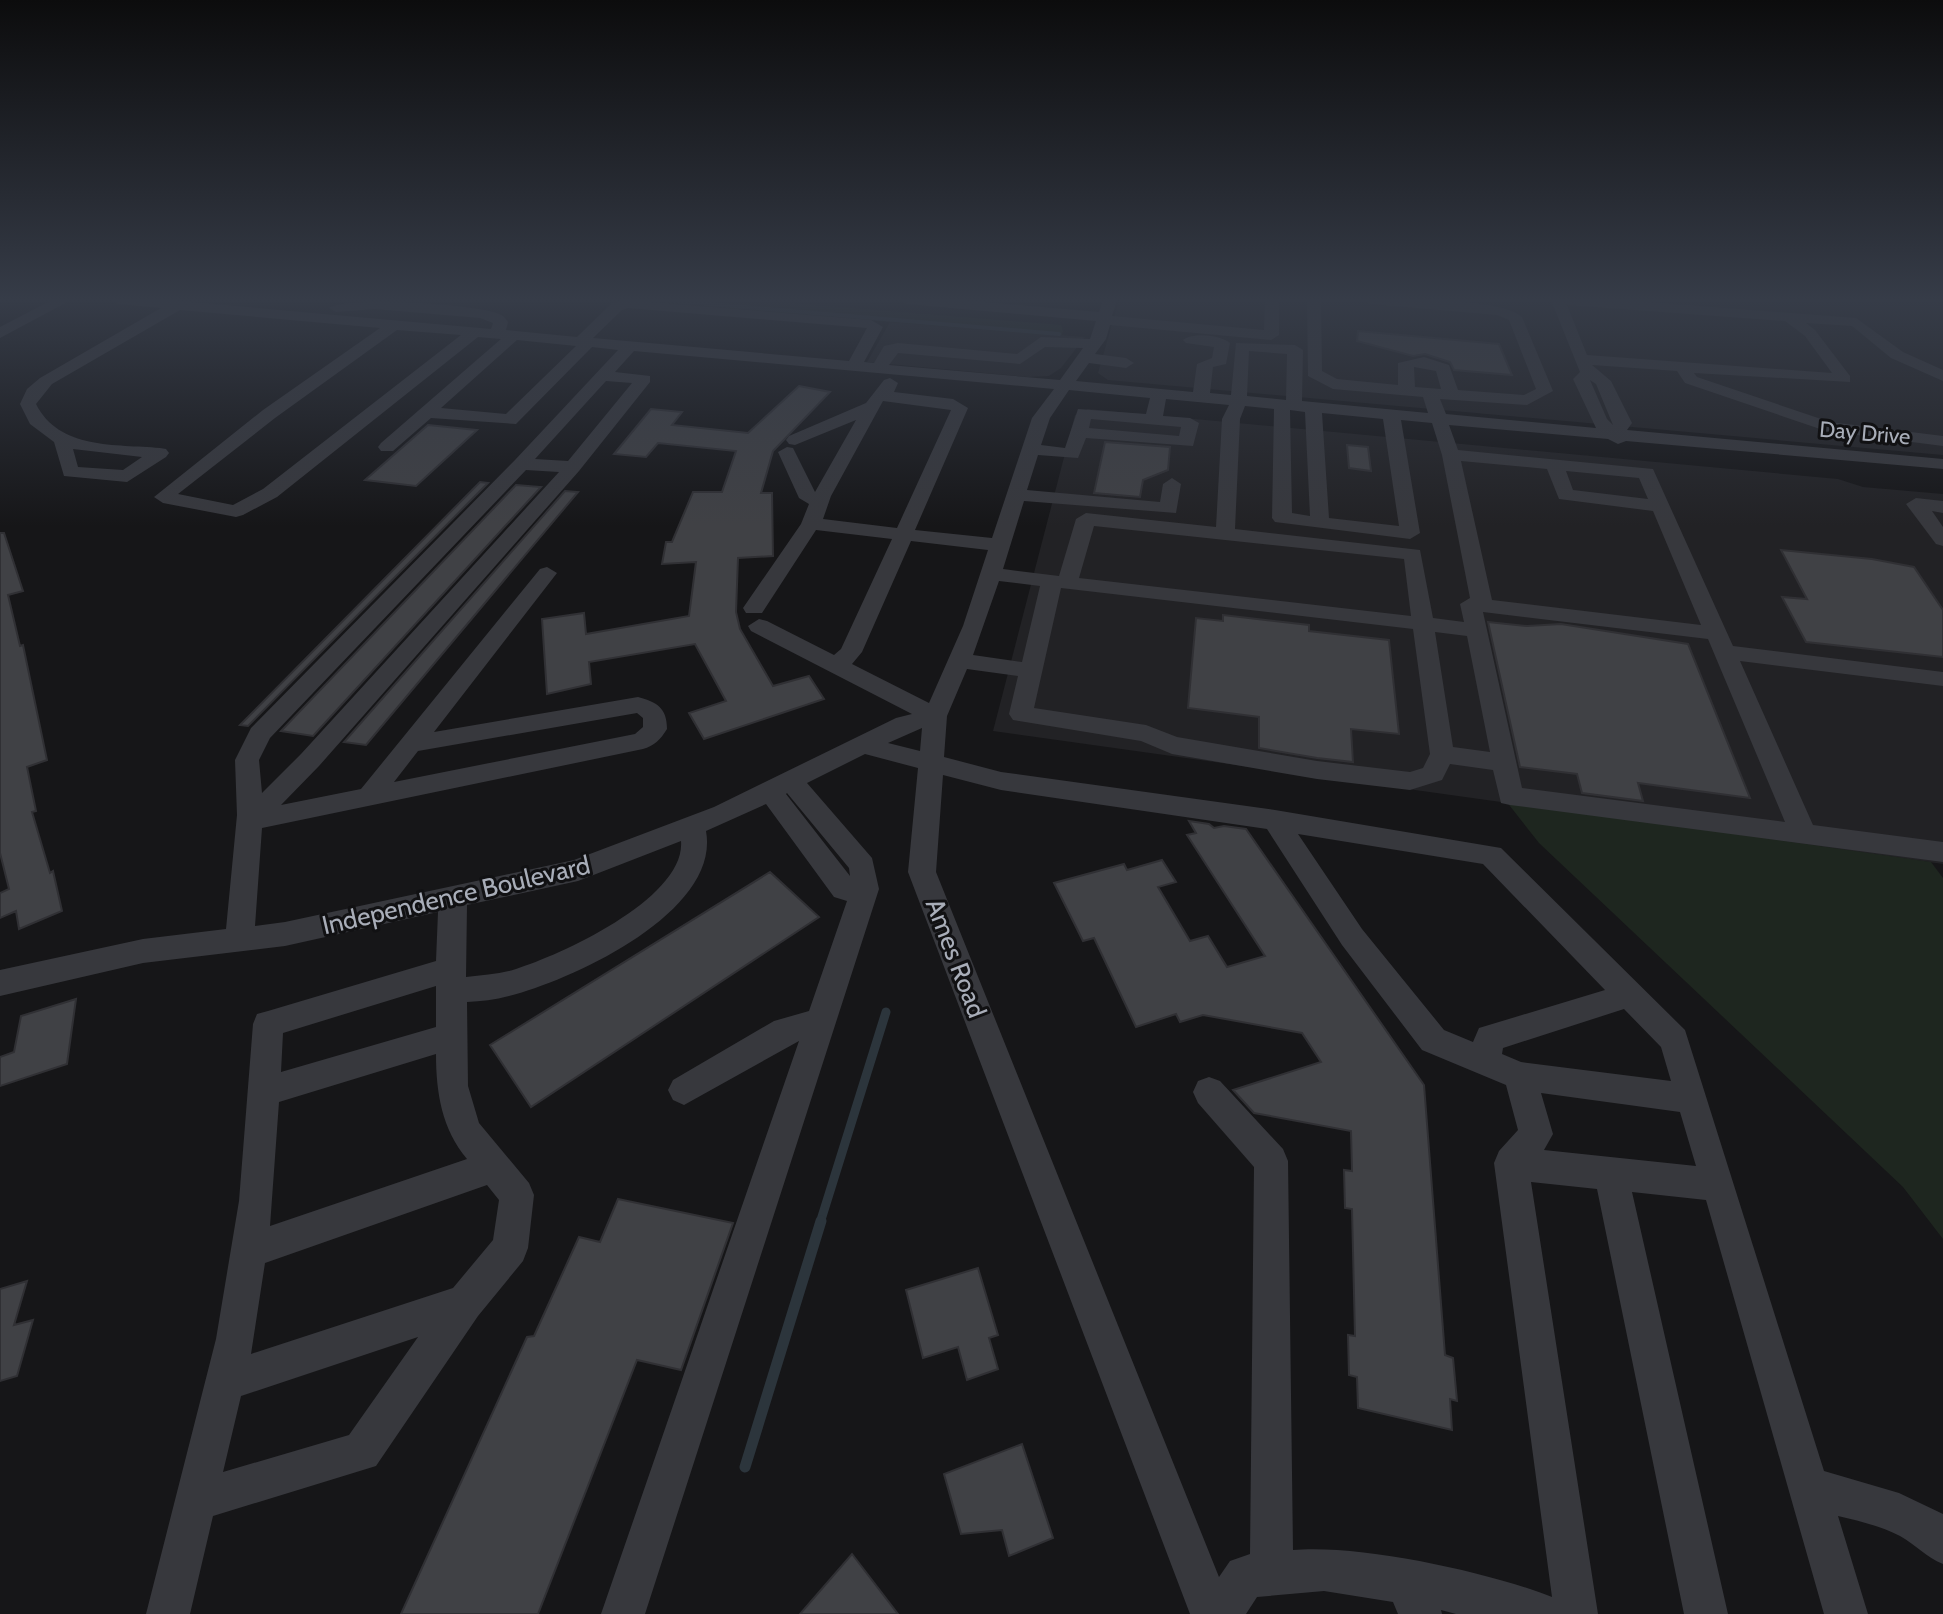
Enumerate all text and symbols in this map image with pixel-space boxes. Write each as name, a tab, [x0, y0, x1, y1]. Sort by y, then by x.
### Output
street label: Day Drive	[1818, 416, 1912, 450]
street label: Independence Boulevard	[319, 849, 593, 941]
street label: Ames Road	[919, 894, 993, 1022]

